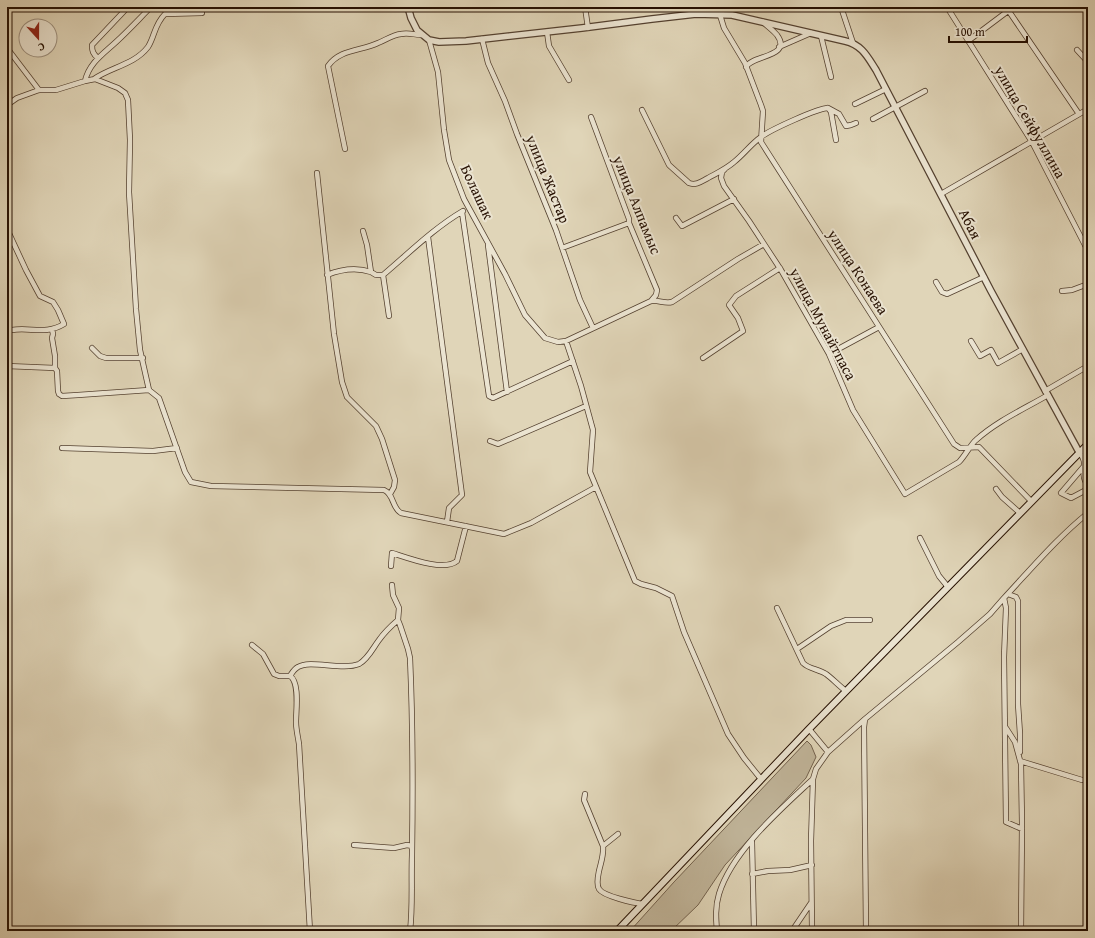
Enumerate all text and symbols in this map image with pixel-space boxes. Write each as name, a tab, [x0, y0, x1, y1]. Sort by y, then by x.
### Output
north arrow	[18, 18, 58, 58]
scale bar	[949, 18, 1027, 44]
text: 100 m	[955, 23, 985, 40]
text: С	[36, 39, 47, 56]
street label: улица Сейфуллина	[989, 61, 1072, 183]
street label: улица Жастар	[521, 131, 576, 226]
street label: улица Алпамыс	[608, 151, 667, 258]
street label: Болашак	[456, 161, 499, 223]
street label: Абая	[954, 205, 987, 243]
street label: улица Конаева	[822, 224, 894, 319]
street label: улица Мунайтпаса	[784, 263, 862, 384]

